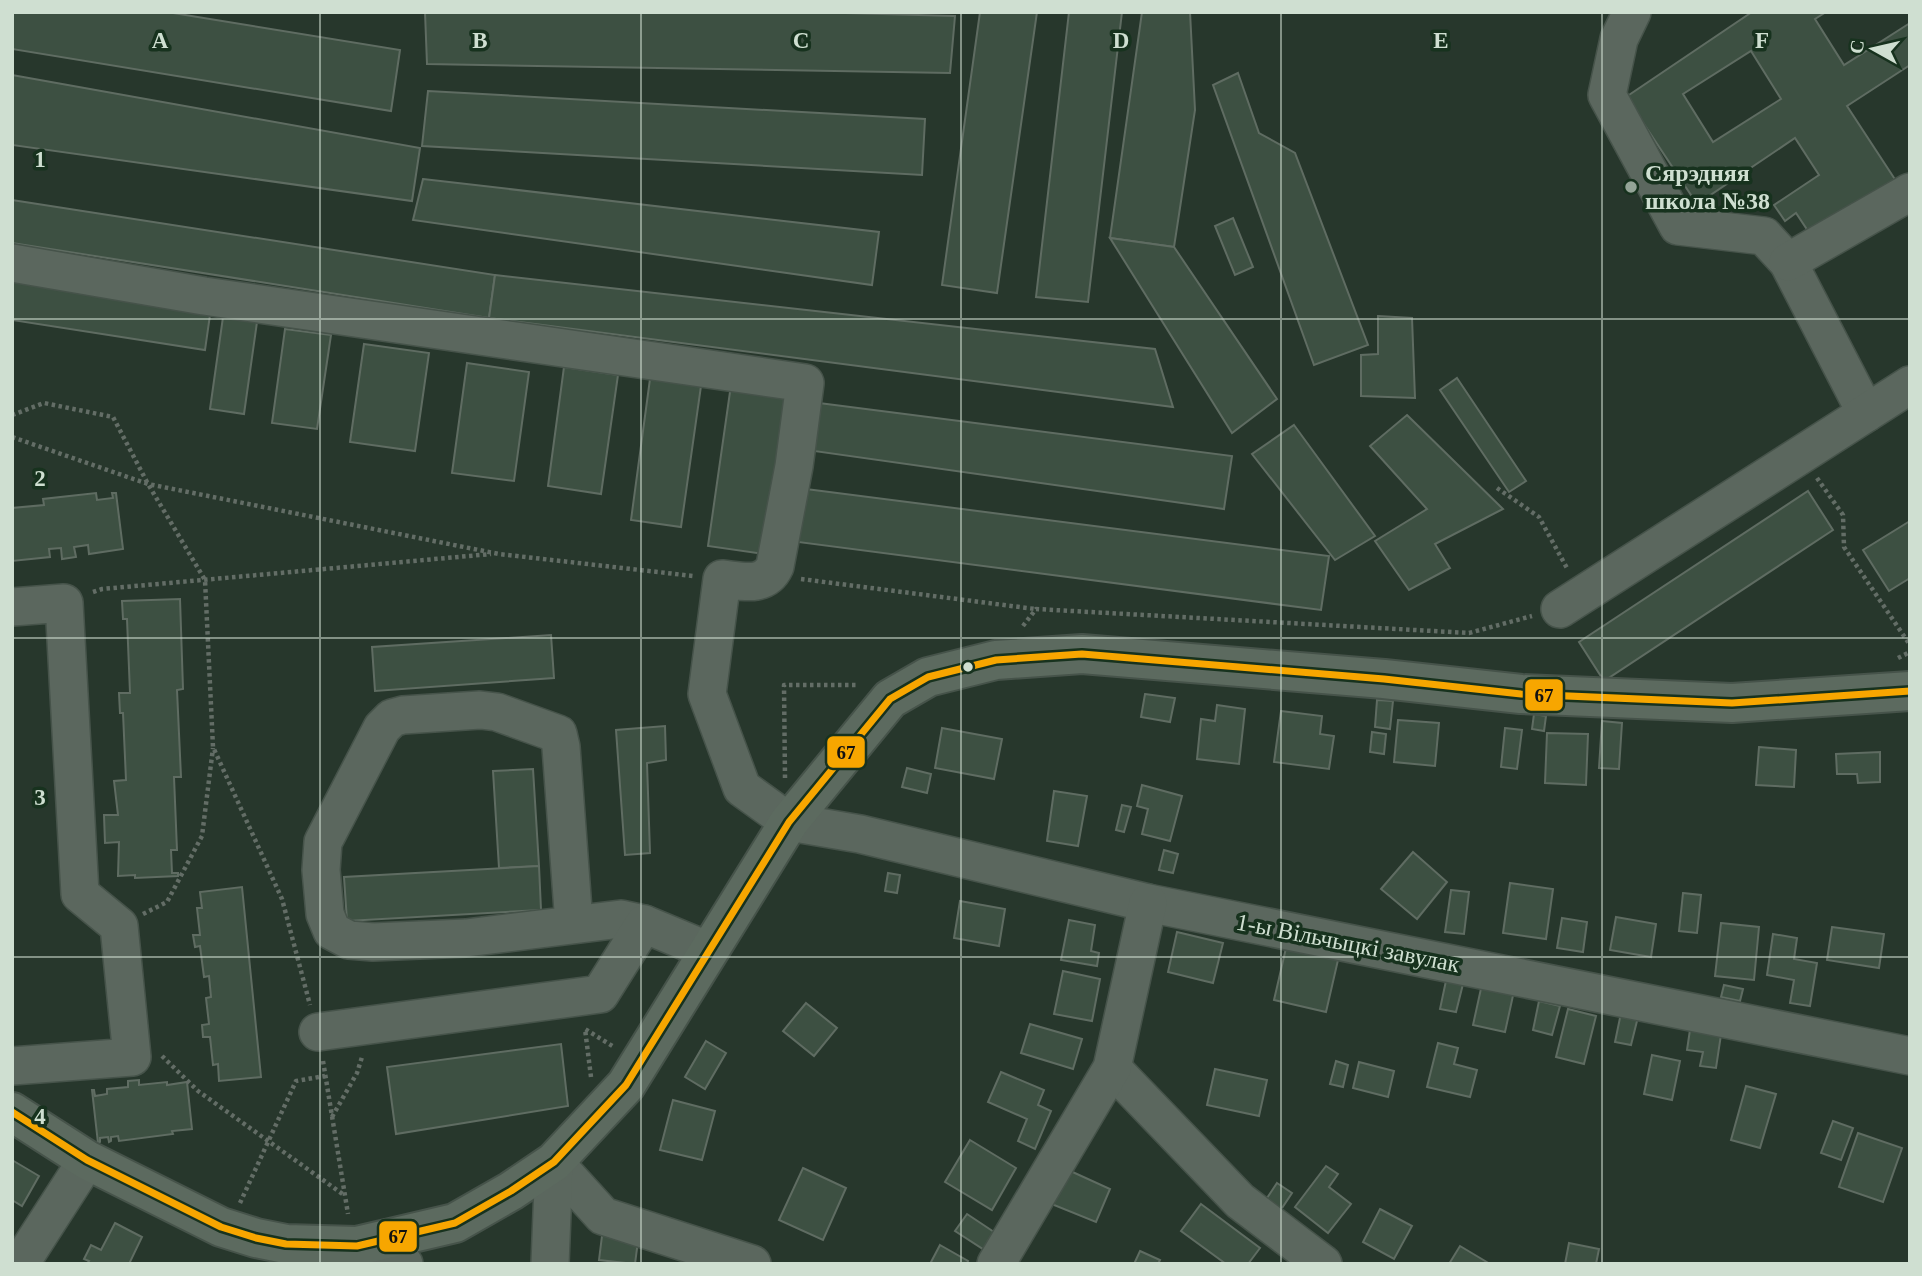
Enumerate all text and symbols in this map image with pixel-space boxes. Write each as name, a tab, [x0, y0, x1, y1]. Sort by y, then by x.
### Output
north arrow	[1838, 14, 1908, 84]
text: A	[152, 28, 169, 53]
text: B	[472, 28, 488, 53]
text: C	[793, 28, 809, 53]
text: D	[1113, 28, 1129, 53]
text: E	[1433, 28, 1449, 53]
text: F	[1755, 28, 1769, 53]
text: С	[1845, 38, 1868, 55]
text: 1	[34, 147, 46, 172]
place label: Сярэдняя школа №38	[1645, 160, 1770, 214]
marker: Сярэдняя школа №38	[1623, 179, 1639, 195]
text: 2	[34, 466, 46, 491]
unlabelled marker	[961, 660, 975, 674]
line badge: 67	[1524, 678, 1564, 712]
text: 67	[1535, 685, 1554, 706]
line badge: 67	[826, 735, 866, 769]
text: 67	[837, 742, 856, 763]
text: 3	[34, 785, 46, 810]
street label: 1-ы Вільчыцкі завулак	[1234, 909, 1462, 977]
text: 4	[34, 1104, 46, 1129]
line badge: 67	[378, 1220, 418, 1253]
text: 67	[389, 1226, 408, 1247]

